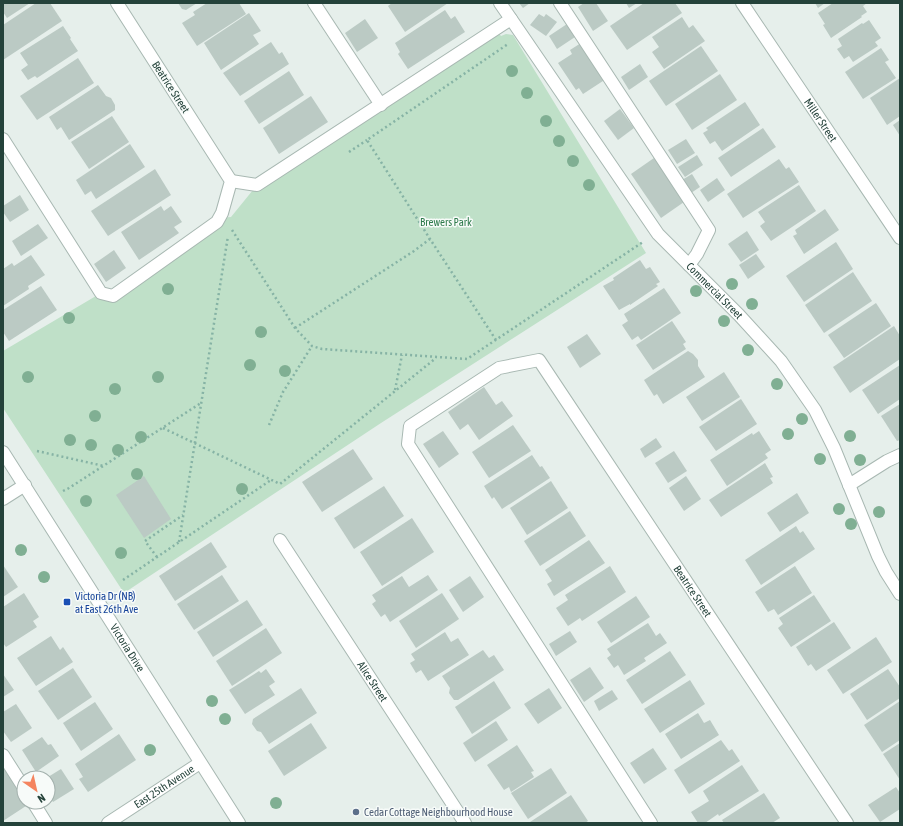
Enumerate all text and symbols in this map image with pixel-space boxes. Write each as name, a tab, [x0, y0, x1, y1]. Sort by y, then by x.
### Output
street label: Beatrice Street	[150, 59, 192, 115]
street label: Miller Street	[802, 96, 839, 144]
park label: Brewers Park	[420, 216, 472, 228]
street label: Commercial Street	[684, 260, 745, 321]
street label: Beatrice Street	[671, 563, 714, 619]
place label: Victoria Dr (NB) at East 26th Ave	[75, 590, 138, 615]
marker: Victoria Dr (NB) at East 26th Ave	[62, 597, 72, 607]
street label: Victoria Drive	[108, 622, 147, 674]
street label: Alice Street	[355, 659, 390, 704]
street label: East 25th Avenue	[132, 762, 196, 810]
north arrow	[16, 770, 56, 810]
text: N	[36, 791, 48, 805]
place label: Cedar Cottage Neighbourhood House	[364, 806, 513, 818]
marker: Cedar Cottage Neighbourhood House	[351, 807, 361, 817]

